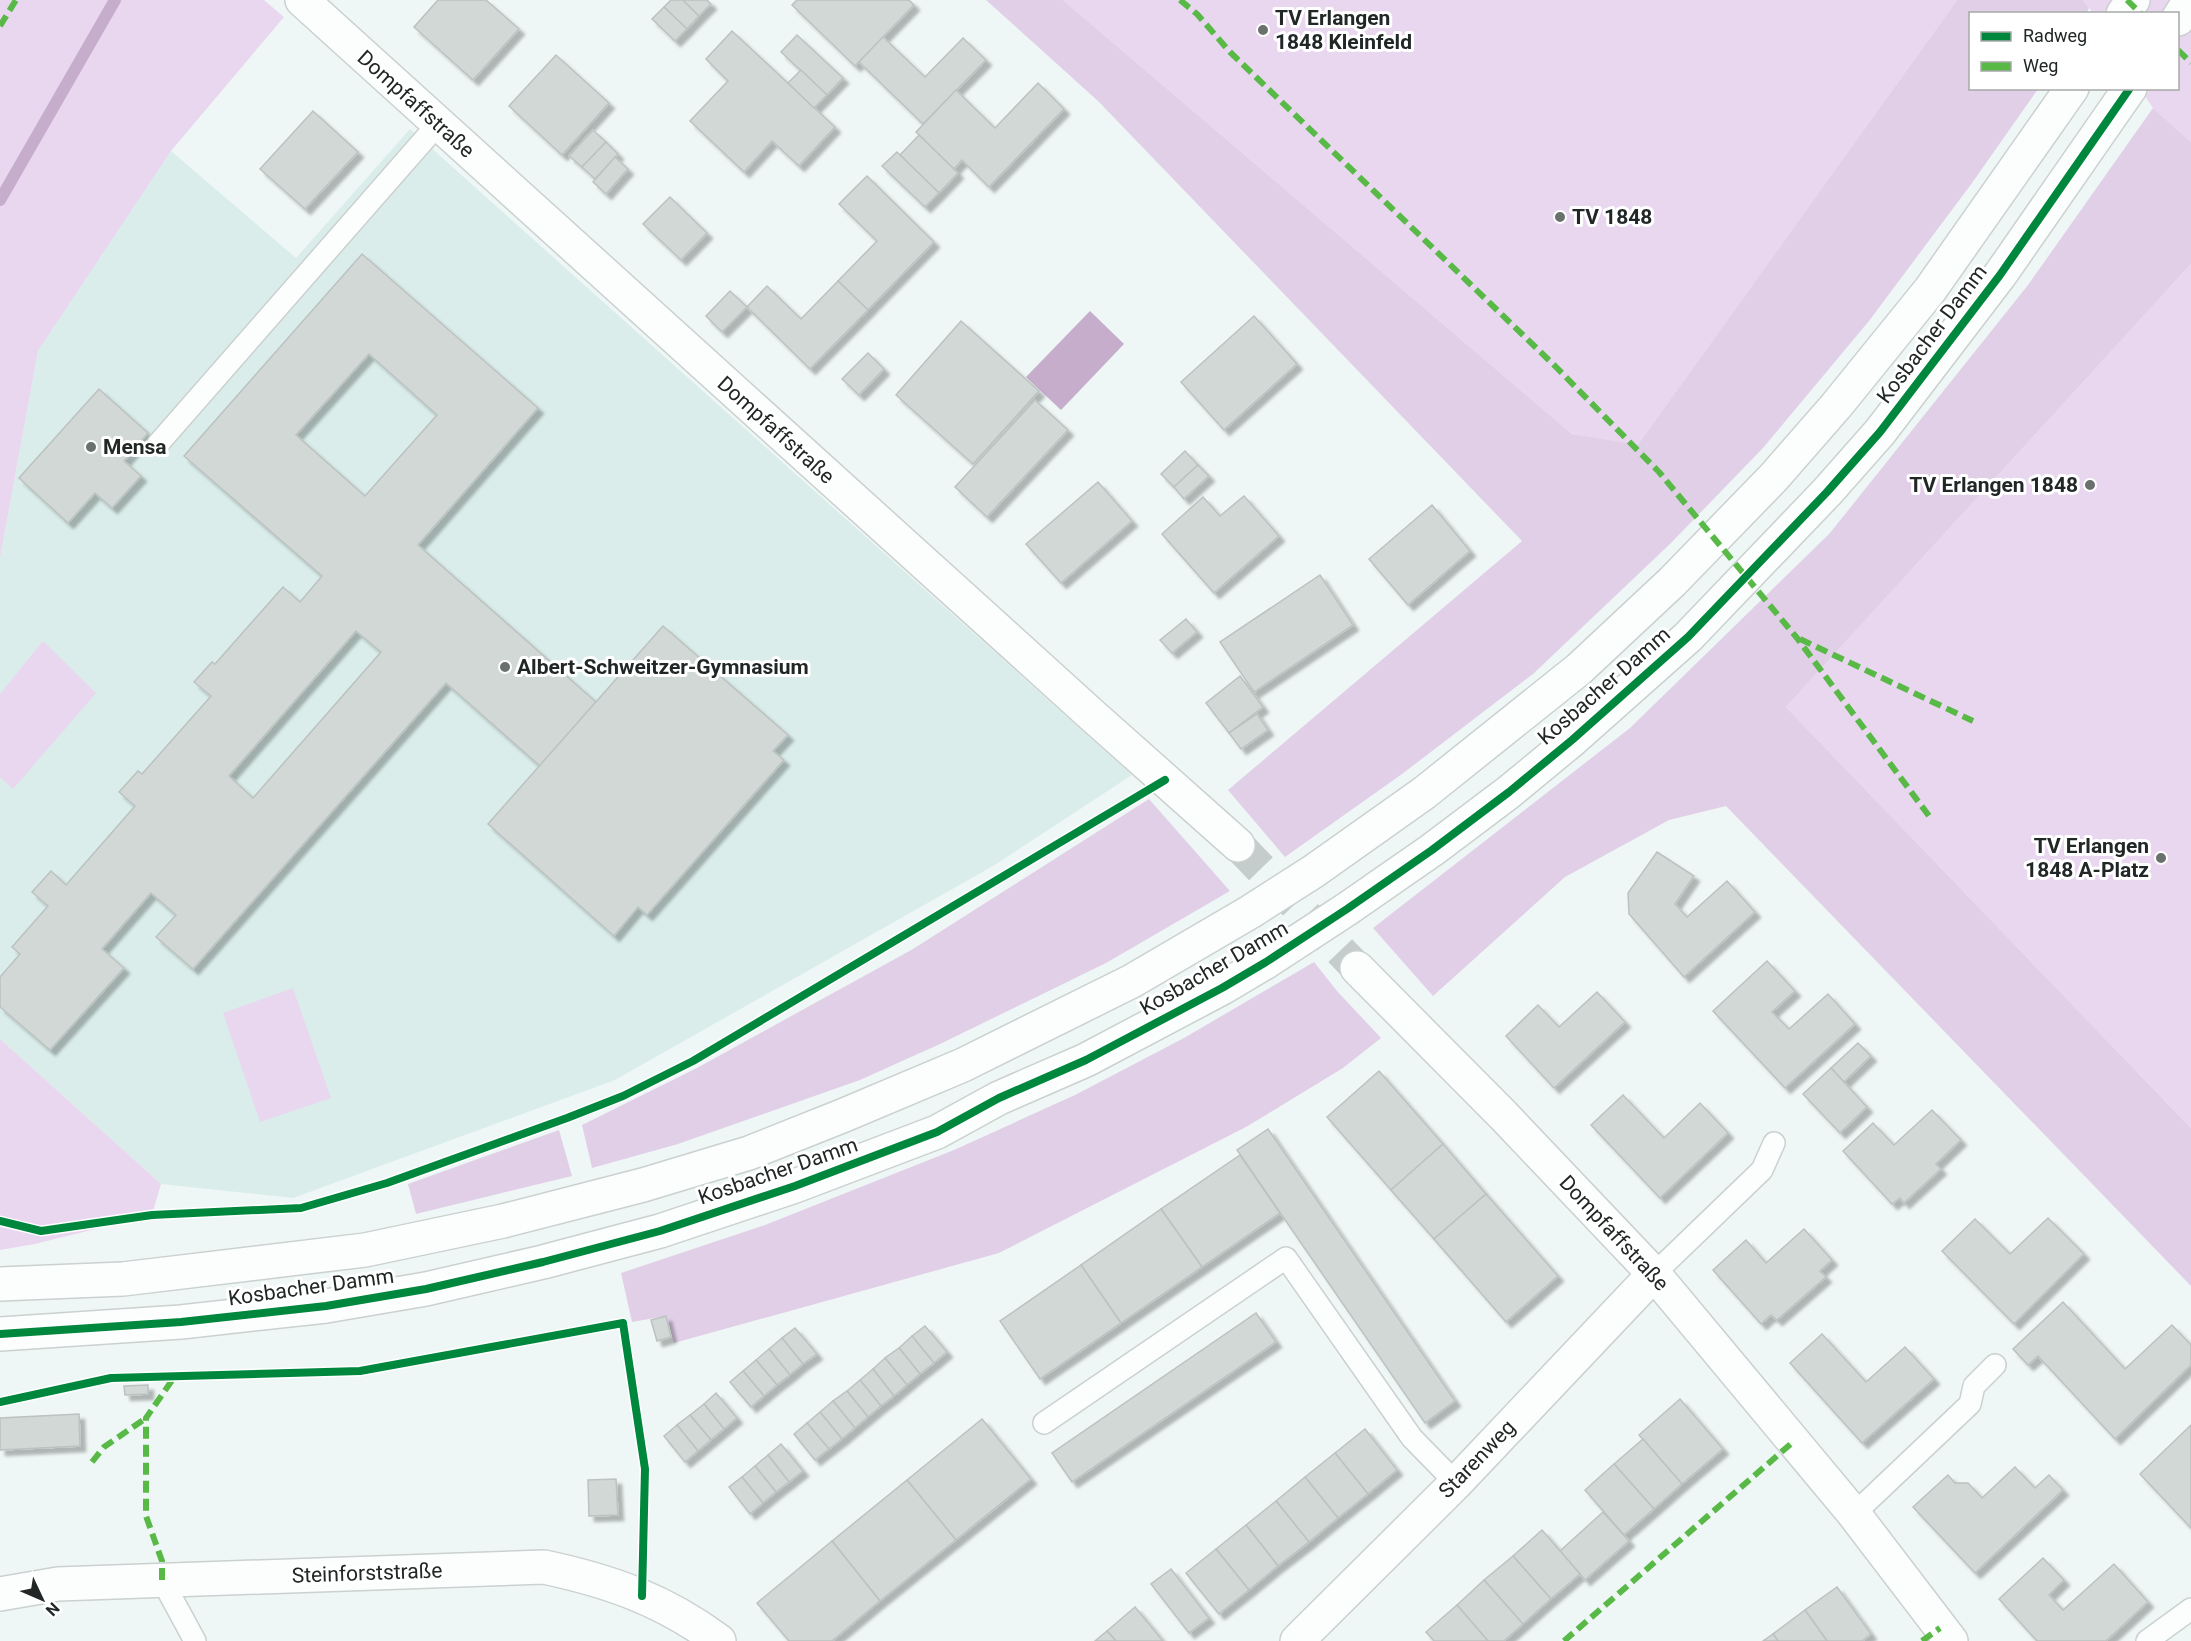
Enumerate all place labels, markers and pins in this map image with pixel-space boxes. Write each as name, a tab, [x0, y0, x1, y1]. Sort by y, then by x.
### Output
place label: TV Erlangen 1848 Kleinfeld	[1275, 6, 1412, 54]
marker: TV Erlangen 1848 Kleinfeld	[1256, 23, 1270, 37]
place label: TV 1848	[1572, 205, 1652, 229]
marker: TV 1848	[1553, 210, 1567, 224]
place label: Mensa	[103, 435, 167, 459]
marker: Mensa	[84, 440, 98, 454]
place label: TV Erlangen 1848	[1909, 473, 2078, 497]
marker: TV Erlangen 1848	[2083, 478, 2097, 492]
place label: Albert-Schweitzer-Gymnasium	[517, 655, 809, 679]
marker: Albert-Schweitzer-Gymnasium	[498, 660, 512, 674]
place label: TV Erlangen 1848 A-Platz	[2025, 834, 2149, 882]
marker: TV Erlangen 1848 A-Platz	[2154, 851, 2168, 865]

